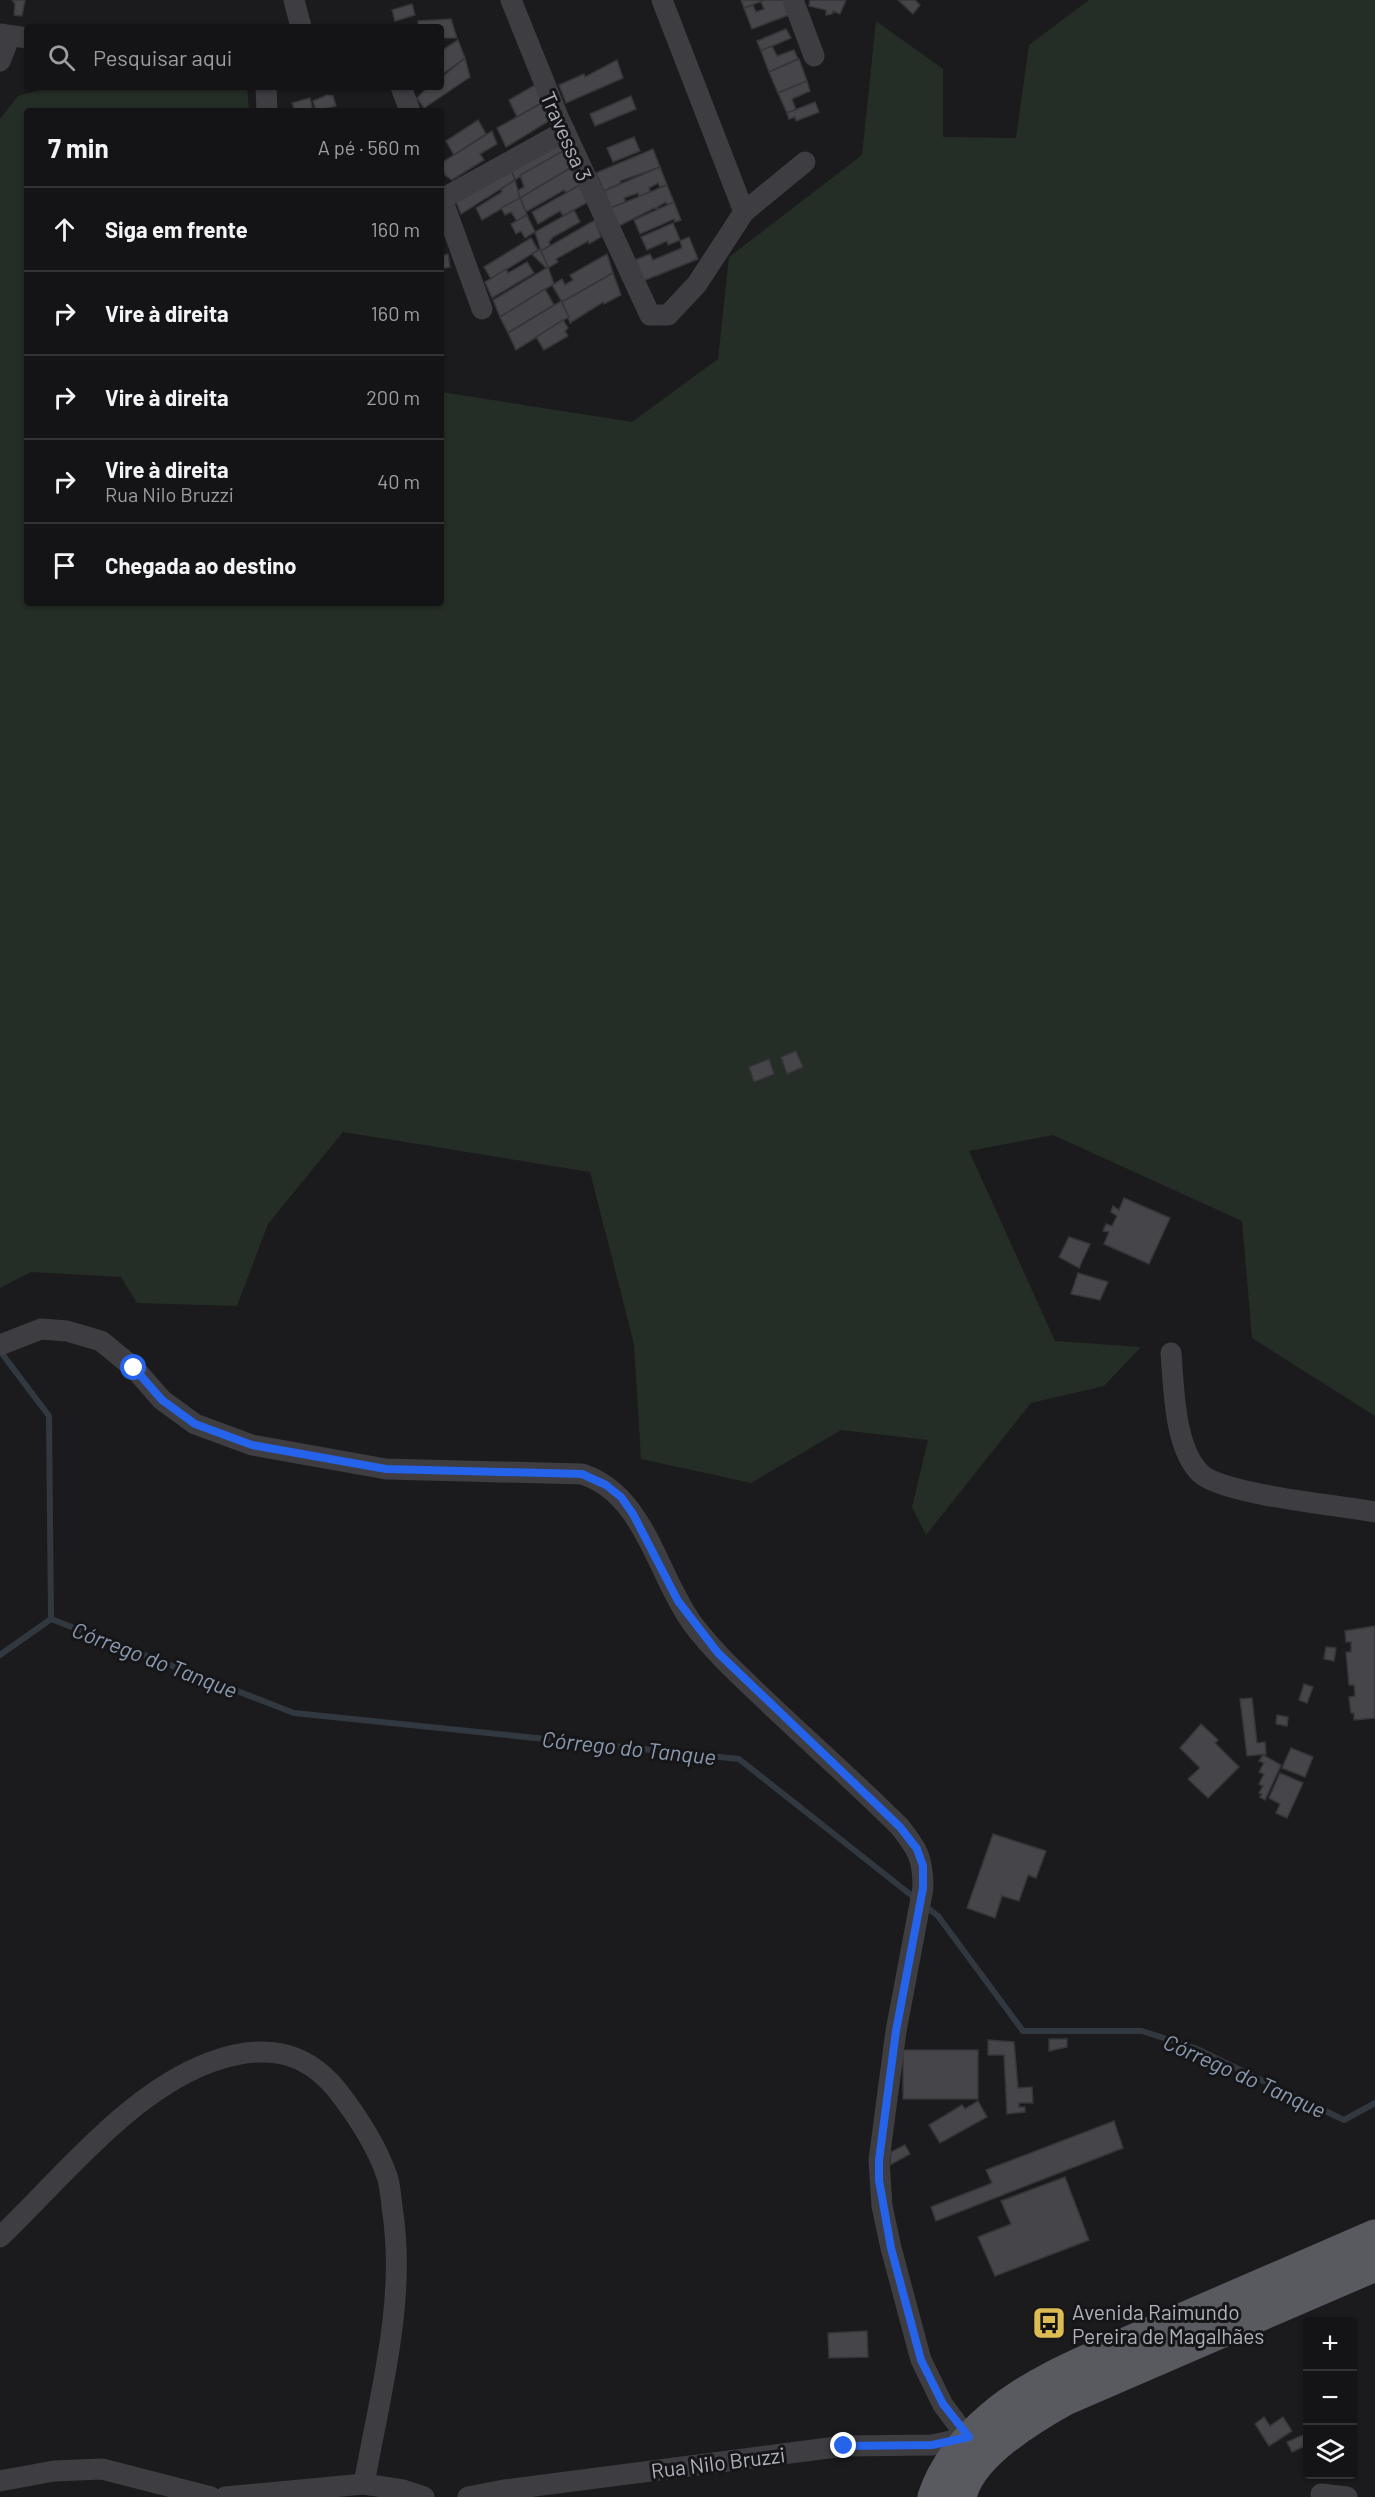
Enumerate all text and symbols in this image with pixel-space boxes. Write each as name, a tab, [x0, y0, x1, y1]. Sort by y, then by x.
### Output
search box	[24, 24, 444, 90]
icon: search	[45, 41, 78, 74]
text: Pesquisar aqui	[93, 44, 232, 70]
street label: Travessa 3	[536, 87, 598, 185]
text: 7 min	[48, 132, 109, 163]
text: A pé · 560 m	[318, 135, 420, 159]
icon: ahead	[48, 213, 81, 246]
text: Siga em frente	[105, 216, 248, 242]
text: 160 m	[371, 217, 420, 241]
icon: right	[48, 297, 81, 330]
text: Vire à direita	[105, 300, 229, 326]
text: 160 m	[371, 301, 420, 325]
icon: right	[48, 381, 81, 414]
text: Vire à direita	[105, 384, 229, 410]
text: 200 m	[366, 385, 420, 409]
text: Vire à direita	[105, 456, 229, 482]
icon: right	[48, 465, 81, 498]
text: 40 m	[377, 469, 420, 493]
text: Rua Nilo Bruzzi	[105, 482, 234, 506]
icon: arrive	[48, 549, 81, 582]
text: Chegada ao destino	[105, 552, 296, 578]
route start	[120, 1354, 146, 1380]
water label: Córrego do Tanque	[69, 1616, 241, 1702]
water label: Córrego do Tanque	[541, 1725, 717, 1769]
water label: Córrego do Tanque	[1160, 2028, 1330, 2122]
place label: Avenida Raimundo Pereira de Magalhães	[1072, 2299, 1264, 2348]
bus stop icon: Avenida Raimundo Pereira de Magalhães	[1031, 2305, 1067, 2341]
map controls	[1303, 2317, 1357, 2479]
button: +	[1303, 2317, 1357, 2371]
button: −	[1303, 2371, 1357, 2425]
button: layers	[1303, 2425, 1357, 2479]
route end	[830, 2432, 856, 2458]
street label: Rua Nilo Bruzzi	[649, 2441, 787, 2483]

